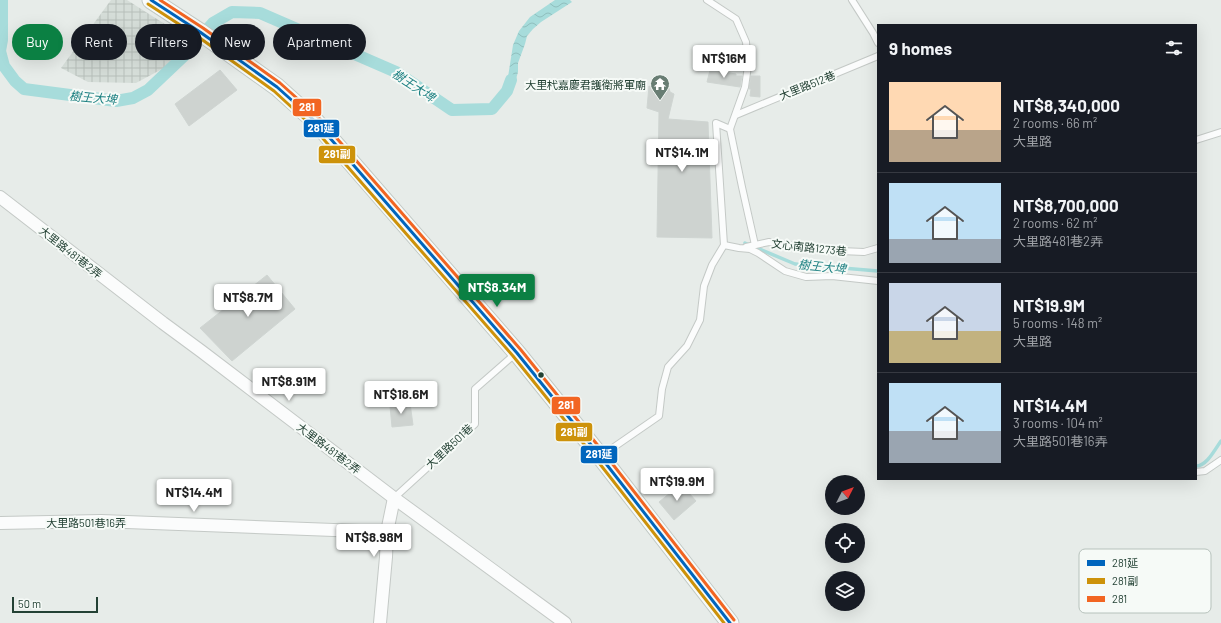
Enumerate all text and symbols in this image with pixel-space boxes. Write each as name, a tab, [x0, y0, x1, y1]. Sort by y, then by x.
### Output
chip: Buy	[12, 24, 63, 60]
chip: Rent	[71, 24, 127, 60]
chip: Filters	[135, 24, 202, 60]
chip: New	[210, 24, 265, 60]
chip: Apartment	[273, 24, 366, 60]
icon: filters	[1163, 37, 1185, 59]
text: 9 homes	[889, 38, 952, 58]
pin: NT$16M	[691, 45, 757, 79]
text: NT$16M	[702, 50, 746, 66]
water label: 樹王大埤	[390, 66, 440, 105]
street label: 大里路512巷	[777, 68, 837, 102]
temple icon: 大里杙嘉慶君護衛將軍廟	[649, 73, 671, 101]
place label: 大里杙嘉慶君護衛將軍廟	[525, 78, 646, 91]
water label: 樹王大埤	[68, 88, 120, 106]
text: NT$8,340,000	[1013, 95, 1120, 115]
line badge: 281	[292, 98, 322, 117]
icon: home	[921, 98, 969, 146]
text: 281	[299, 100, 315, 113]
text: 2 rooms · 66 m²	[1013, 115, 1097, 131]
line badge: 281延	[303, 119, 340, 138]
text: 281延	[308, 121, 334, 134]
text: 大里路	[1013, 133, 1052, 149]
pin: NT$14.1M	[641, 139, 723, 173]
text: NT$14.1M	[655, 144, 709, 160]
line badge: 281副	[318, 145, 356, 164]
text: 281副	[324, 147, 350, 160]
text: NT$8,700,000	[1013, 195, 1119, 215]
icon: home	[921, 199, 969, 247]
text: 2 rooms · 62 m²	[1013, 215, 1098, 231]
street label: 大里路481巷2弄	[37, 223, 105, 281]
text: 大里路481巷2弄	[1013, 233, 1103, 249]
street label: 文心南路1273巷	[771, 237, 847, 257]
water label: 樹王大埤	[797, 257, 849, 276]
pin: NT$8.34M	[456, 274, 538, 308]
text: NT$8.34M	[468, 279, 526, 295]
pin: NT$8.7M	[211, 284, 285, 318]
text: NT$8.7M	[223, 289, 273, 305]
text: NT$19.9M	[1013, 295, 1085, 315]
icon: home	[921, 299, 969, 347]
text: 5 rooms · 148 m²	[1013, 315, 1102, 331]
text: 大里路	[1013, 333, 1052, 349]
pin: NT$8.91M	[248, 368, 330, 402]
unlabelled marker	[536, 370, 546, 380]
text: NT$8.91M	[262, 373, 316, 389]
pin: NT$18.6M	[360, 381, 442, 415]
text: NT$18.6M	[373, 386, 429, 402]
text: NT$14.4M	[1013, 395, 1087, 415]
line badge: 281	[551, 396, 581, 415]
text: 281	[558, 398, 574, 411]
icon: home	[921, 399, 969, 447]
text: 3 rooms · 104 m²	[1013, 415, 1103, 431]
street label: 大里路481巷2弄	[295, 420, 363, 476]
street label: 大里路501巷	[423, 421, 475, 471]
line badge: 281副	[555, 422, 593, 442]
text: 281副	[561, 425, 587, 438]
text: 大里路501巷16弄	[1013, 433, 1107, 449]
line badge: 281延	[580, 445, 618, 464]
text: 281延	[586, 447, 612, 460]
pin: NT$19.9M	[636, 468, 718, 502]
text: NT$19.9M	[650, 473, 704, 489]
north arrow	[825, 475, 865, 515]
map controls	[825, 475, 865, 611]
pin: NT$14.4M	[153, 479, 235, 513]
text: NT$14.4M	[166, 484, 222, 500]
street label: 大里路501巷16弄	[46, 516, 126, 529]
button: locate	[825, 523, 865, 563]
pin: NT$8.98M	[333, 524, 415, 558]
text: NT$8.98M	[345, 529, 403, 545]
legend	[1079, 549, 1211, 613]
text: 281延	[1112, 556, 1138, 569]
button: layers	[825, 571, 865, 611]
text: 281副	[1112, 574, 1138, 587]
text: 281	[1112, 592, 1127, 605]
scale bar	[12, 595, 98, 614]
text: 50 m	[18, 597, 41, 610]

